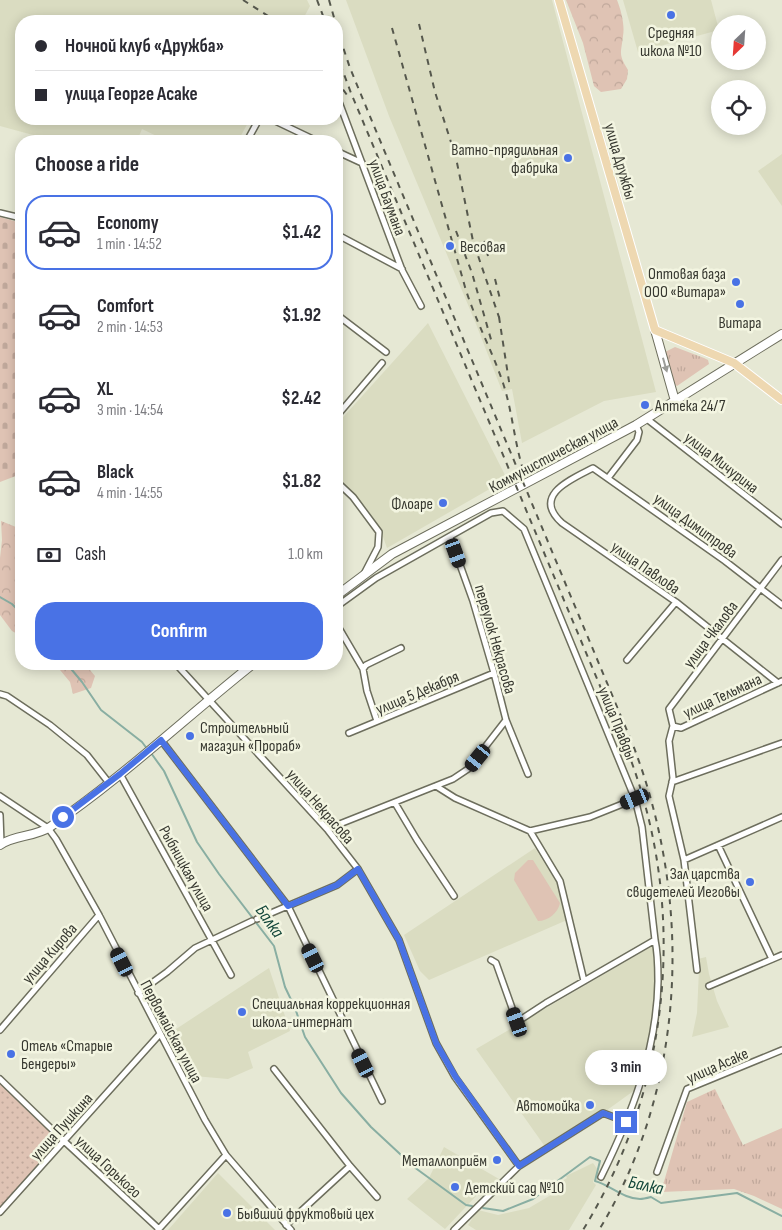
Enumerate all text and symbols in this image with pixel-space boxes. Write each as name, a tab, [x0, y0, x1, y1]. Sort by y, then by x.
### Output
marker: Средняя школа №10	[665, 9, 677, 21]
north arrow	[711, 15, 766, 70]
map controls	[711, 15, 766, 135]
place label: Средняя школа №10	[640, 24, 702, 61]
text: Ночной клуб «Дружба»	[65, 35, 224, 58]
button: locate	[711, 80, 766, 135]
text: улица Георге Асаке	[65, 83, 198, 106]
street label: улица Дружбы	[600, 121, 640, 202]
place label: Ватно-прядильная фабрика	[451, 141, 558, 178]
text: Choose a ride	[35, 151, 139, 178]
marker: Ватно-прядильная фабрика	[562, 152, 574, 164]
street label: улица Баумана	[364, 157, 409, 238]
icon: car	[37, 210, 82, 255]
text: Economy	[97, 212, 159, 235]
text: $1.42	[282, 221, 321, 244]
text: 1 min · 14:52	[97, 235, 162, 254]
place label: Весовая	[460, 238, 506, 257]
marker: Весовая	[444, 240, 456, 252]
place label: Оптовая база ООО «Витара»	[644, 265, 726, 302]
marker: Оптовая база ООО «Витара»	[730, 276, 742, 288]
icon: car	[37, 293, 82, 338]
text: Comfort	[97, 295, 154, 318]
marker: Витара	[734, 298, 746, 310]
text: $1.92	[282, 304, 321, 327]
place label: Витара	[718, 314, 762, 333]
text: 2 min · 14:53	[97, 318, 163, 337]
one-way arrow	[661, 358, 669, 373]
icon: car	[37, 376, 82, 421]
text: XL	[97, 378, 113, 401]
text: $2.42	[281, 387, 321, 410]
place label: Аптека 24/7	[654, 397, 726, 416]
marker: Аптека 24/7	[639, 399, 651, 411]
text: 3 min · 14:54	[97, 401, 163, 420]
street label: Коммунистическая улица	[486, 413, 622, 497]
street label: улица Мичурина	[680, 428, 762, 498]
icon: car	[37, 459, 82, 504]
text: Black	[97, 461, 134, 484]
text: $1.82	[282, 470, 321, 493]
text: 4 min · 14:55	[97, 484, 163, 503]
street label: улица Димитрова	[650, 489, 741, 563]
place label: Флоаре	[391, 495, 433, 514]
marker: Флоаре	[437, 497, 449, 509]
car	[443, 536, 468, 570]
street label: улица Павлова	[607, 538, 683, 599]
icon: cash	[35, 541, 63, 569]
text: Cash	[75, 543, 106, 566]
text: 1.0 km	[288, 545, 323, 564]
street label: переулок Некрасова	[470, 583, 519, 696]
street label: улица Чкалова	[680, 598, 742, 672]
button: Confirm	[35, 602, 323, 660]
street label: улица 5 Декабря	[373, 667, 462, 719]
street label: улица Тельмана	[680, 670, 765, 723]
street label: улица Правды	[593, 684, 640, 763]
place label: Строительный магазин «Прораб»	[200, 719, 301, 756]
marker: Строительный магазин «Прораб»	[184, 730, 196, 742]
car	[462, 742, 493, 774]
street label: улица Некрасова	[282, 766, 358, 848]
car	[618, 786, 651, 812]
route start	[52, 806, 74, 828]
street label: Рыбницкая улица	[154, 823, 217, 915]
place label: Зал царства свидетелей Иеговы	[626, 865, 740, 902]
marker: Зал царства свидетелей Иеговы	[744, 876, 756, 888]
water label: Балка	[251, 901, 289, 942]
street label: улица Кирова	[19, 920, 81, 988]
car	[299, 941, 326, 975]
car	[108, 945, 135, 979]
street label: Первомайская улица	[136, 977, 206, 1086]
place label: Специальная коррекционная школа-интернат	[252, 995, 410, 1032]
car	[504, 1005, 529, 1039]
marker: Специальная коррекционная школа-интернат	[236, 1006, 248, 1018]
place label: Отель «Старые Бендеры»	[21, 1037, 113, 1074]
street label: улица Асаке	[684, 1044, 751, 1088]
car	[349, 1046, 376, 1080]
marker: Отель «Старые Бендеры»	[5, 1048, 17, 1060]
callout: 3 min	[585, 1050, 667, 1084]
text: 3 min	[611, 1058, 641, 1077]
street label: улица Пушкина	[27, 1090, 97, 1164]
place label: Автомойка	[515, 1097, 580, 1116]
marker: Автомойка	[584, 1099, 596, 1111]
route end	[615, 1111, 637, 1133]
street label: улица Горького	[71, 1132, 145, 1202]
place label: Металлоприём	[402, 1152, 487, 1171]
marker: Металлоприём	[491, 1154, 503, 1166]
water label: Балка	[627, 1172, 666, 1200]
place label: Детский сад №10	[465, 1179, 564, 1198]
marker: Детский сад №10	[449, 1181, 461, 1193]
place label: Бывший фруктовый цех	[237, 1205, 374, 1224]
marker: Бывший фруктовый цех	[221, 1207, 233, 1219]

